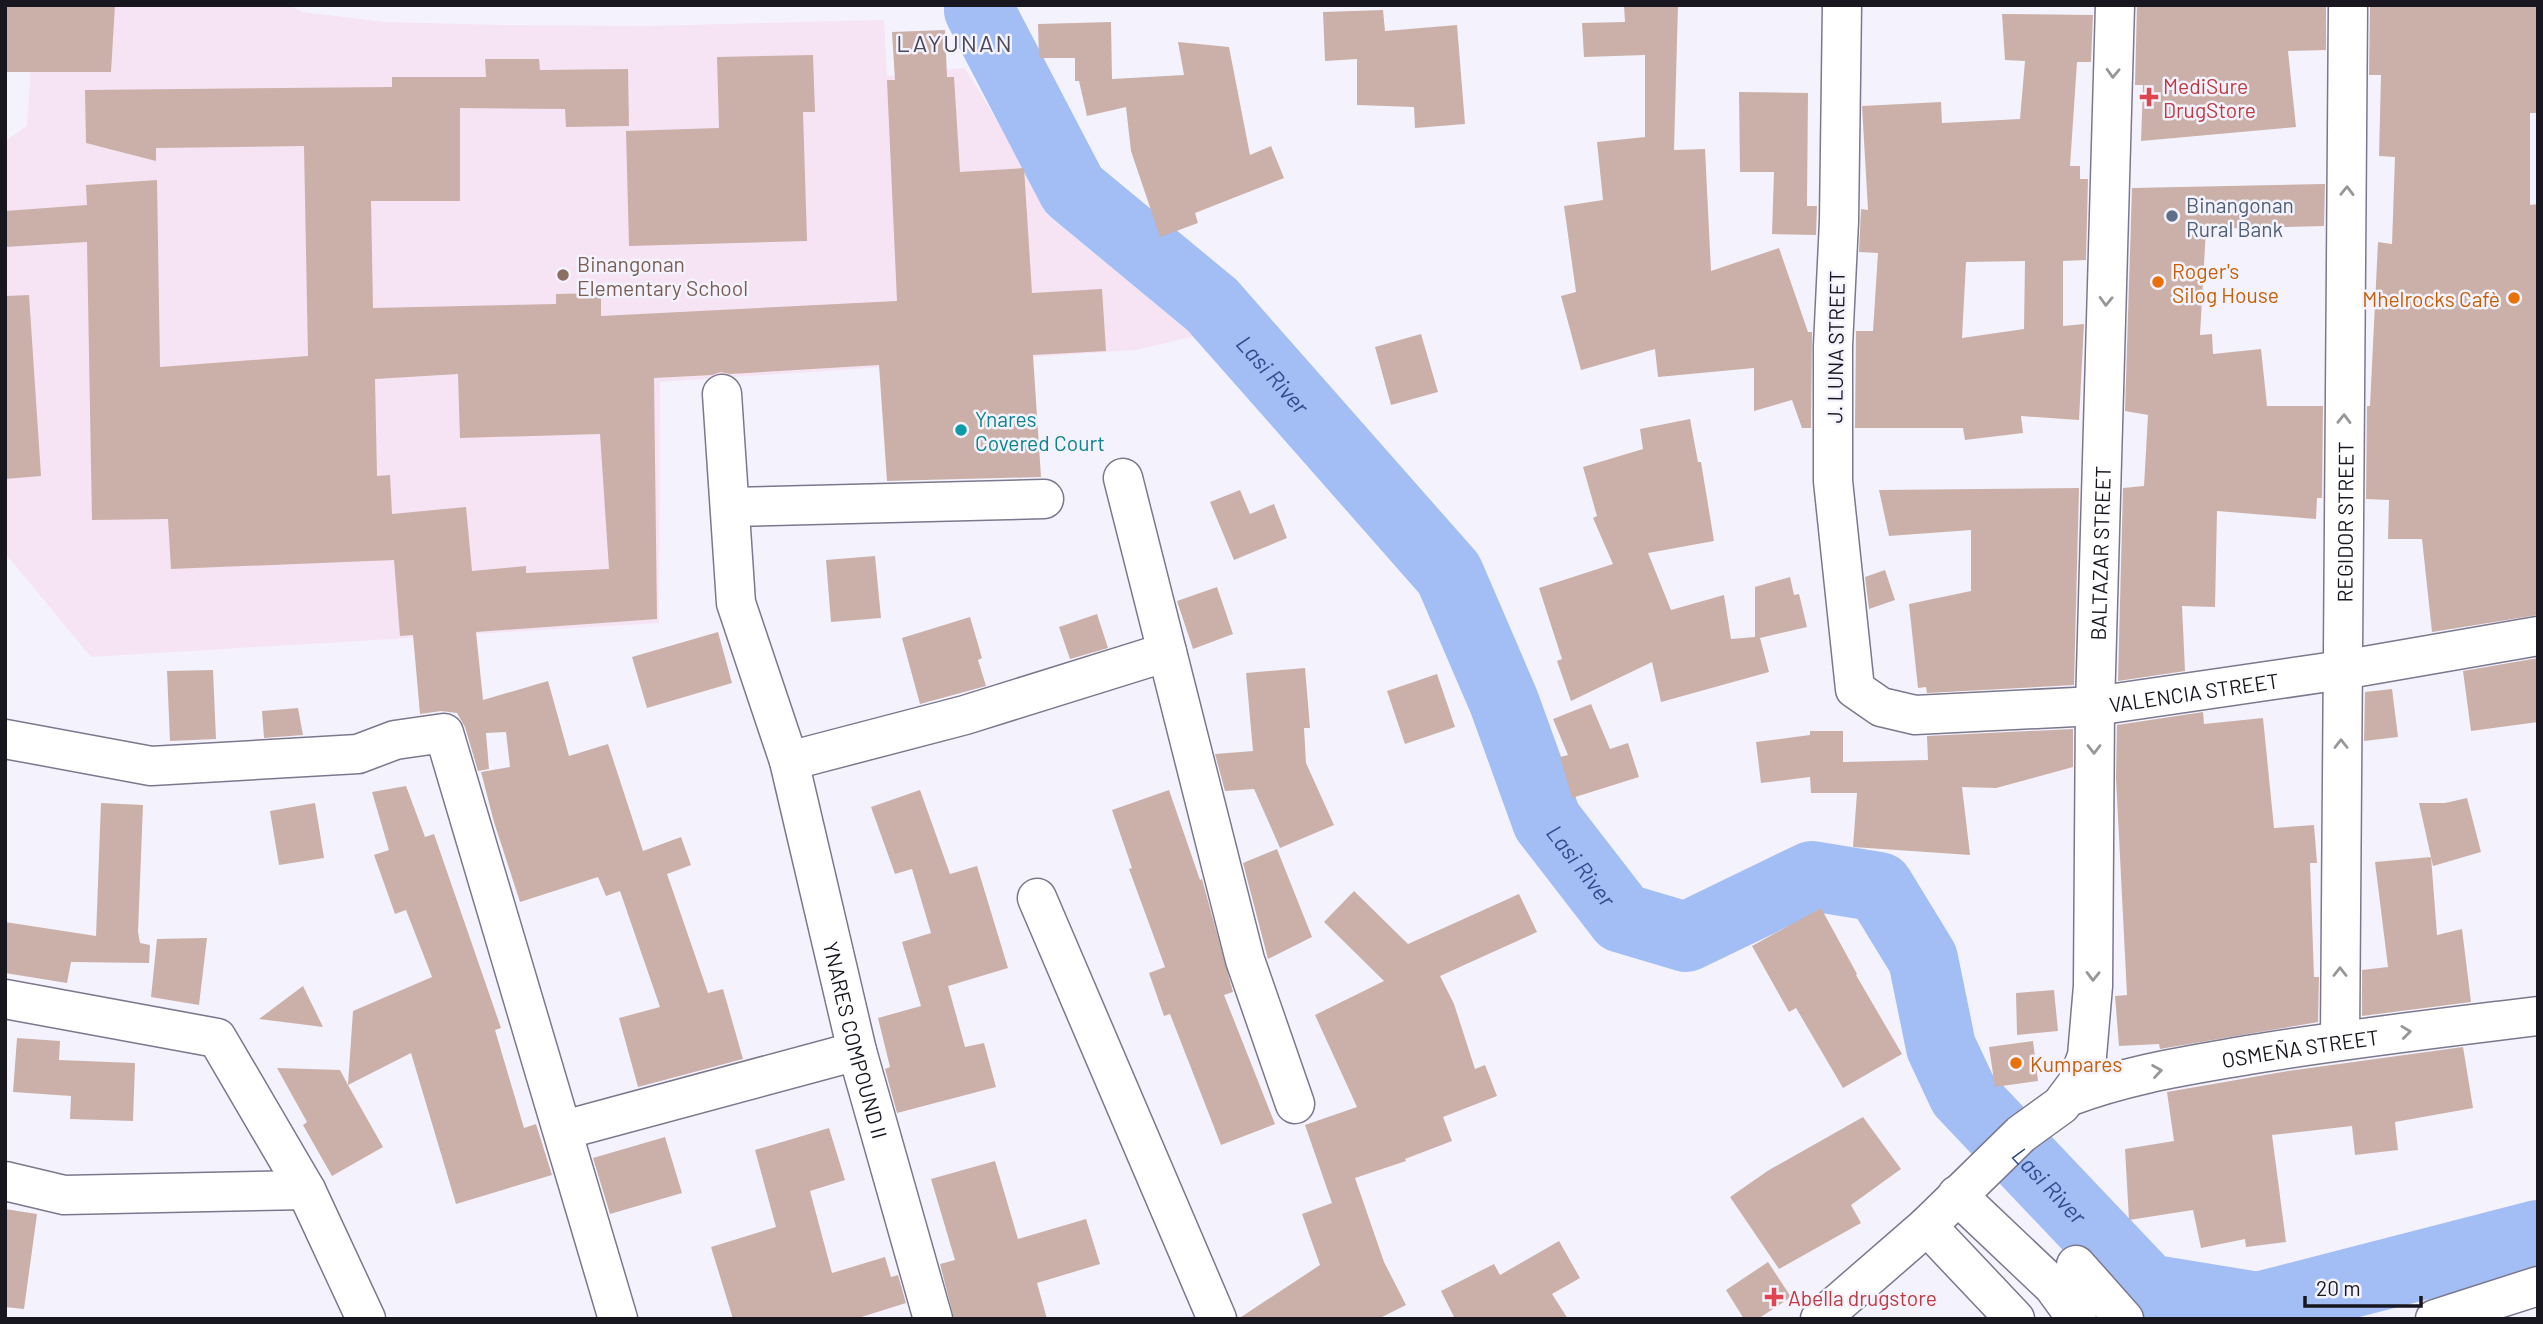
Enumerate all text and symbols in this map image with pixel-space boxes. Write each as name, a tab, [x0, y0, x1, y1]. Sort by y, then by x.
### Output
district label: LAYUNAN	[896, 28, 1014, 57]
one-way arrow	[2105, 68, 2120, 79]
place label: MediSure DrugStore	[2163, 73, 2256, 122]
marker: MediSure DrugStore	[2141, 89, 2157, 105]
one-way arrow	[2339, 186, 2354, 197]
place label: Binangonan Rural Bank	[2186, 192, 2294, 241]
marker: Binangonan Rural Bank	[2164, 208, 2180, 224]
place label: Binangonan Elementary School	[577, 251, 748, 300]
place label: Roger's Silog House	[2172, 258, 2279, 307]
marker: Binangonan Elementary School	[555, 267, 571, 283]
street label: J. LUNA STREET	[1821, 270, 1849, 423]
marker: Roger's Silog House	[2150, 274, 2166, 290]
place label: Mhelrocks Cafè	[2362, 286, 2500, 311]
marker: Mhelrocks Cafè	[2506, 290, 2522, 306]
one-way arrow	[2099, 296, 2114, 307]
water label: Lasi River	[1231, 329, 1316, 420]
place label: Ynares Covered Court	[975, 406, 1105, 455]
one-way arrow	[2336, 413, 2352, 424]
marker: Ynares Covered Court	[953, 422, 969, 438]
street label: REGIDOR STREET	[2331, 441, 2357, 603]
street label: BALTAZAR STREET	[2084, 465, 2114, 641]
street label: VALENCIA STREET	[2107, 667, 2280, 716]
one-way arrow	[2333, 739, 2349, 749]
one-way arrow	[2087, 743, 2102, 754]
water label: Lasi River	[1541, 819, 1622, 912]
street label: YNARES COMPOUND II	[819, 939, 894, 1141]
one-way arrow	[2332, 966, 2348, 977]
one-way arrow	[2085, 971, 2101, 982]
street label: OSMEÑA STREET	[2220, 1023, 2380, 1072]
one-way arrow	[2400, 1025, 2411, 1040]
place label: Kumpares	[2030, 1051, 2122, 1076]
marker: Kumpares	[2008, 1055, 2024, 1071]
one-way arrow	[2151, 1064, 2162, 1079]
water label: Lasi River	[2007, 1141, 2093, 1230]
scale bar	[2305, 1264, 2420, 1308]
text: 20 m	[2316, 1275, 2361, 1300]
place label: Abella drugstore	[1788, 1285, 1937, 1310]
marker: Abella drugstore	[1766, 1289, 1782, 1305]

